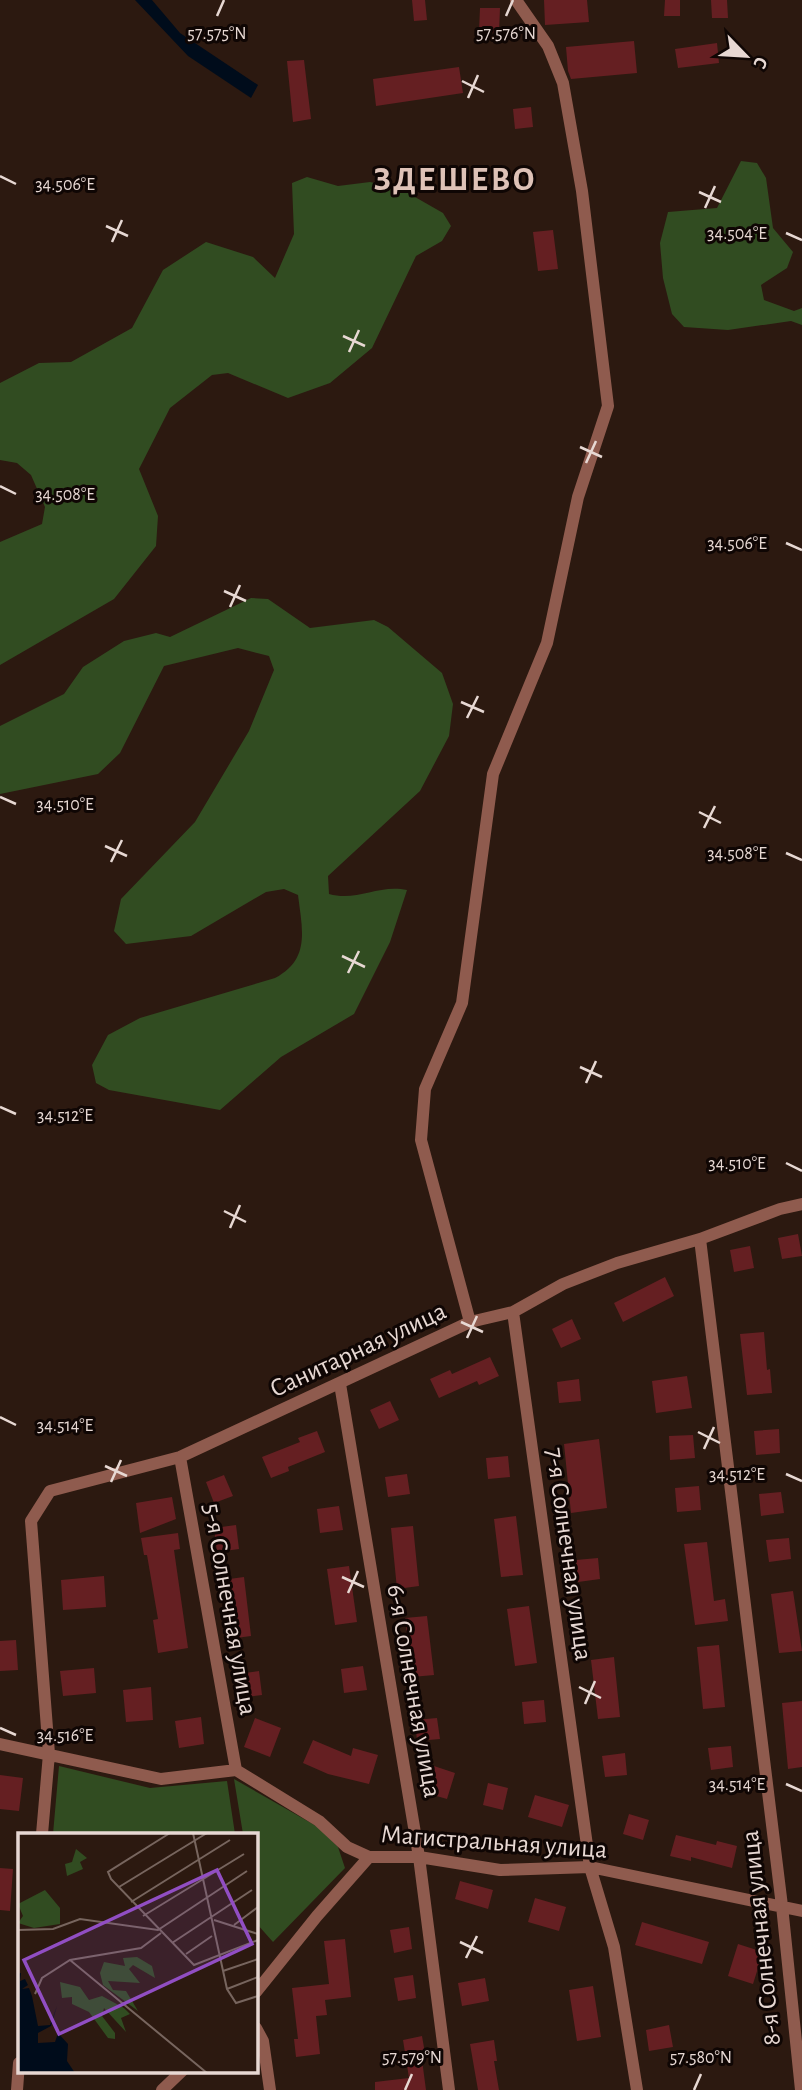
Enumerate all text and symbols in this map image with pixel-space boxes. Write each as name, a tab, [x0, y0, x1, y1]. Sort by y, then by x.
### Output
north arrow	[711, 21, 781, 91]
text: 57.575°N	[187, 25, 247, 43]
text: 57.576°N	[476, 25, 536, 43]
text: С	[749, 54, 771, 71]
district label: ЗДЕШЕВО	[373, 164, 537, 197]
text: 34.506°E	[35, 176, 95, 194]
text: 34.504°E	[707, 225, 767, 243]
text: 34.508°E	[35, 486, 95, 504]
text: 34.506°E	[707, 535, 767, 553]
text: 34.510°E	[36, 796, 94, 814]
text: 34.508°E	[707, 845, 767, 863]
text: 34.512°E	[37, 1107, 93, 1125]
text: 34.510°E	[708, 1155, 766, 1173]
street label: Санитарная улица	[266, 1298, 450, 1402]
text: 34.514°E	[37, 1417, 94, 1435]
street label: 7-я Солнечная улица	[541, 1446, 597, 1662]
text: 34.512°E	[709, 1466, 765, 1484]
street label: 5-я Солнечная улица	[199, 1501, 261, 1717]
street label: 6-я Солнечная улица	[382, 1582, 446, 1800]
text: 34.516°E	[37, 1727, 93, 1745]
text: 34.514°E	[709, 1776, 766, 1794]
street label: Магистральная улица	[380, 1821, 608, 1863]
street label: 8-я Солнечная улица	[737, 1829, 785, 2047]
inset map	[18, 1833, 257, 2072]
text: 57.579°N	[382, 2049, 442, 2067]
text: 57.580°N	[670, 2049, 732, 2067]

